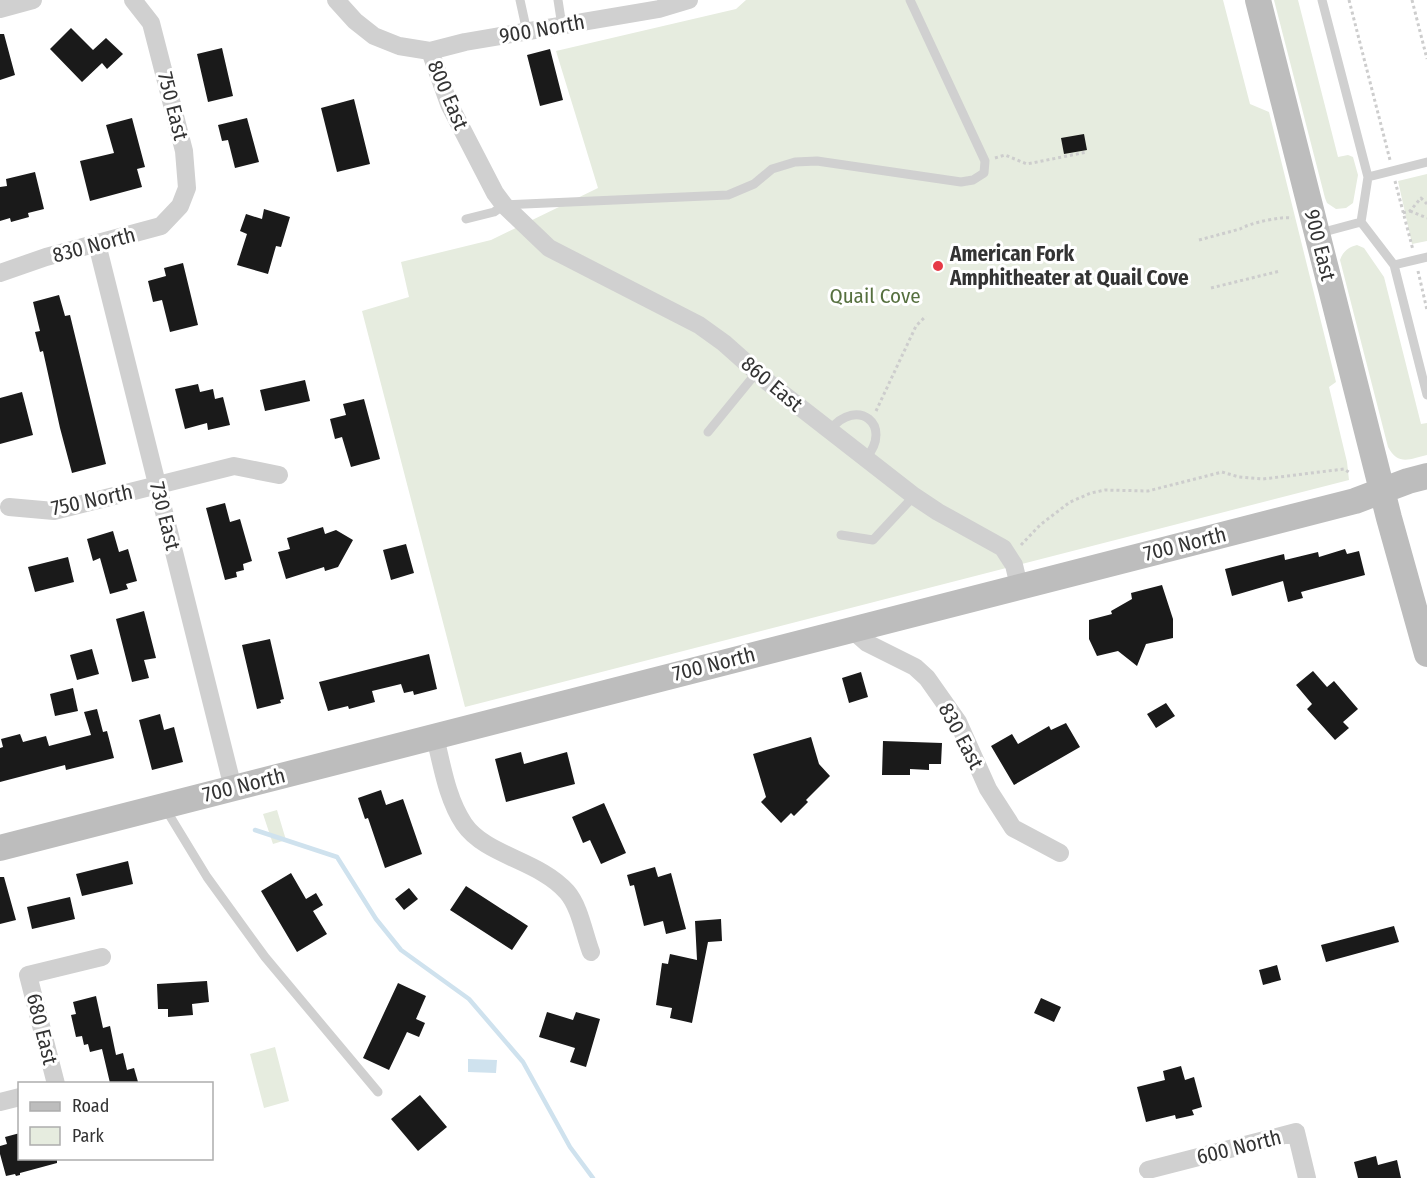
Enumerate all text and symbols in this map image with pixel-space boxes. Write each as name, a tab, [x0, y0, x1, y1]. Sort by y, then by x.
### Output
street label: 900 North	[497, 9, 587, 49]
street label: 800 East	[422, 56, 474, 134]
street label: 750 East	[152, 69, 194, 143]
street label: 900 East	[1299, 207, 1341, 283]
street label: 830 North	[50, 221, 138, 269]
place label: American Fork Amphitheater at Quail Cove	[949, 241, 1189, 291]
marker: American Fork Amphitheater at Quail Cove	[931, 259, 945, 273]
park label: Quail Cove	[829, 283, 921, 309]
street label: 860 East	[736, 351, 808, 417]
street label: 750 North	[49, 479, 135, 521]
street label: 730 East	[144, 479, 186, 553]
street label: 700 North	[1141, 521, 1229, 567]
street label: 700 North	[670, 641, 758, 687]
street label: 830 East	[933, 698, 989, 774]
street label: 700 North	[200, 762, 288, 808]
street label: 680 East	[21, 991, 63, 1067]
legend	[18, 1082, 213, 1160]
text: Road	[72, 1095, 109, 1117]
street label: 600 North	[1194, 1124, 1284, 1170]
text: Park	[72, 1125, 105, 1147]

